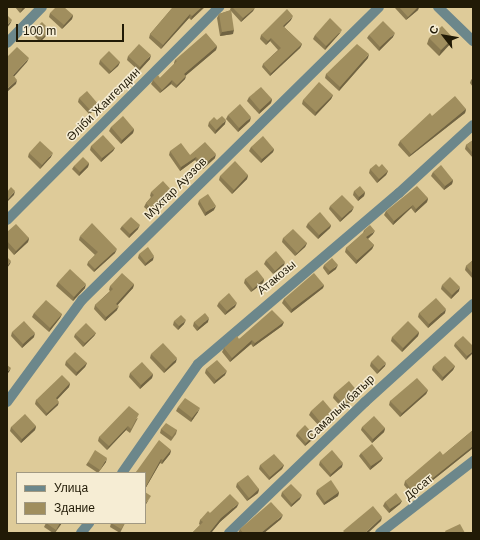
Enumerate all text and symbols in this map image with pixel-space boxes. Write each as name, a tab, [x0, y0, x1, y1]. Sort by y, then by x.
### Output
scale bar	[18, 16, 126, 42]
north arrow	[424, 16, 464, 56]
text: С	[427, 23, 441, 36]
text: 100 m	[23, 24, 56, 38]
street label: Әліби Жангелдин	[64, 65, 144, 145]
street label: Мухтар Ауэзов	[142, 155, 210, 223]
street label: Атакозы	[255, 258, 299, 298]
street label: Самалық батыр	[304, 372, 378, 444]
legend	[16, 472, 146, 524]
street label: Досат	[402, 472, 436, 504]
text: Улица	[54, 481, 88, 495]
text: Здание	[54, 501, 95, 515]

